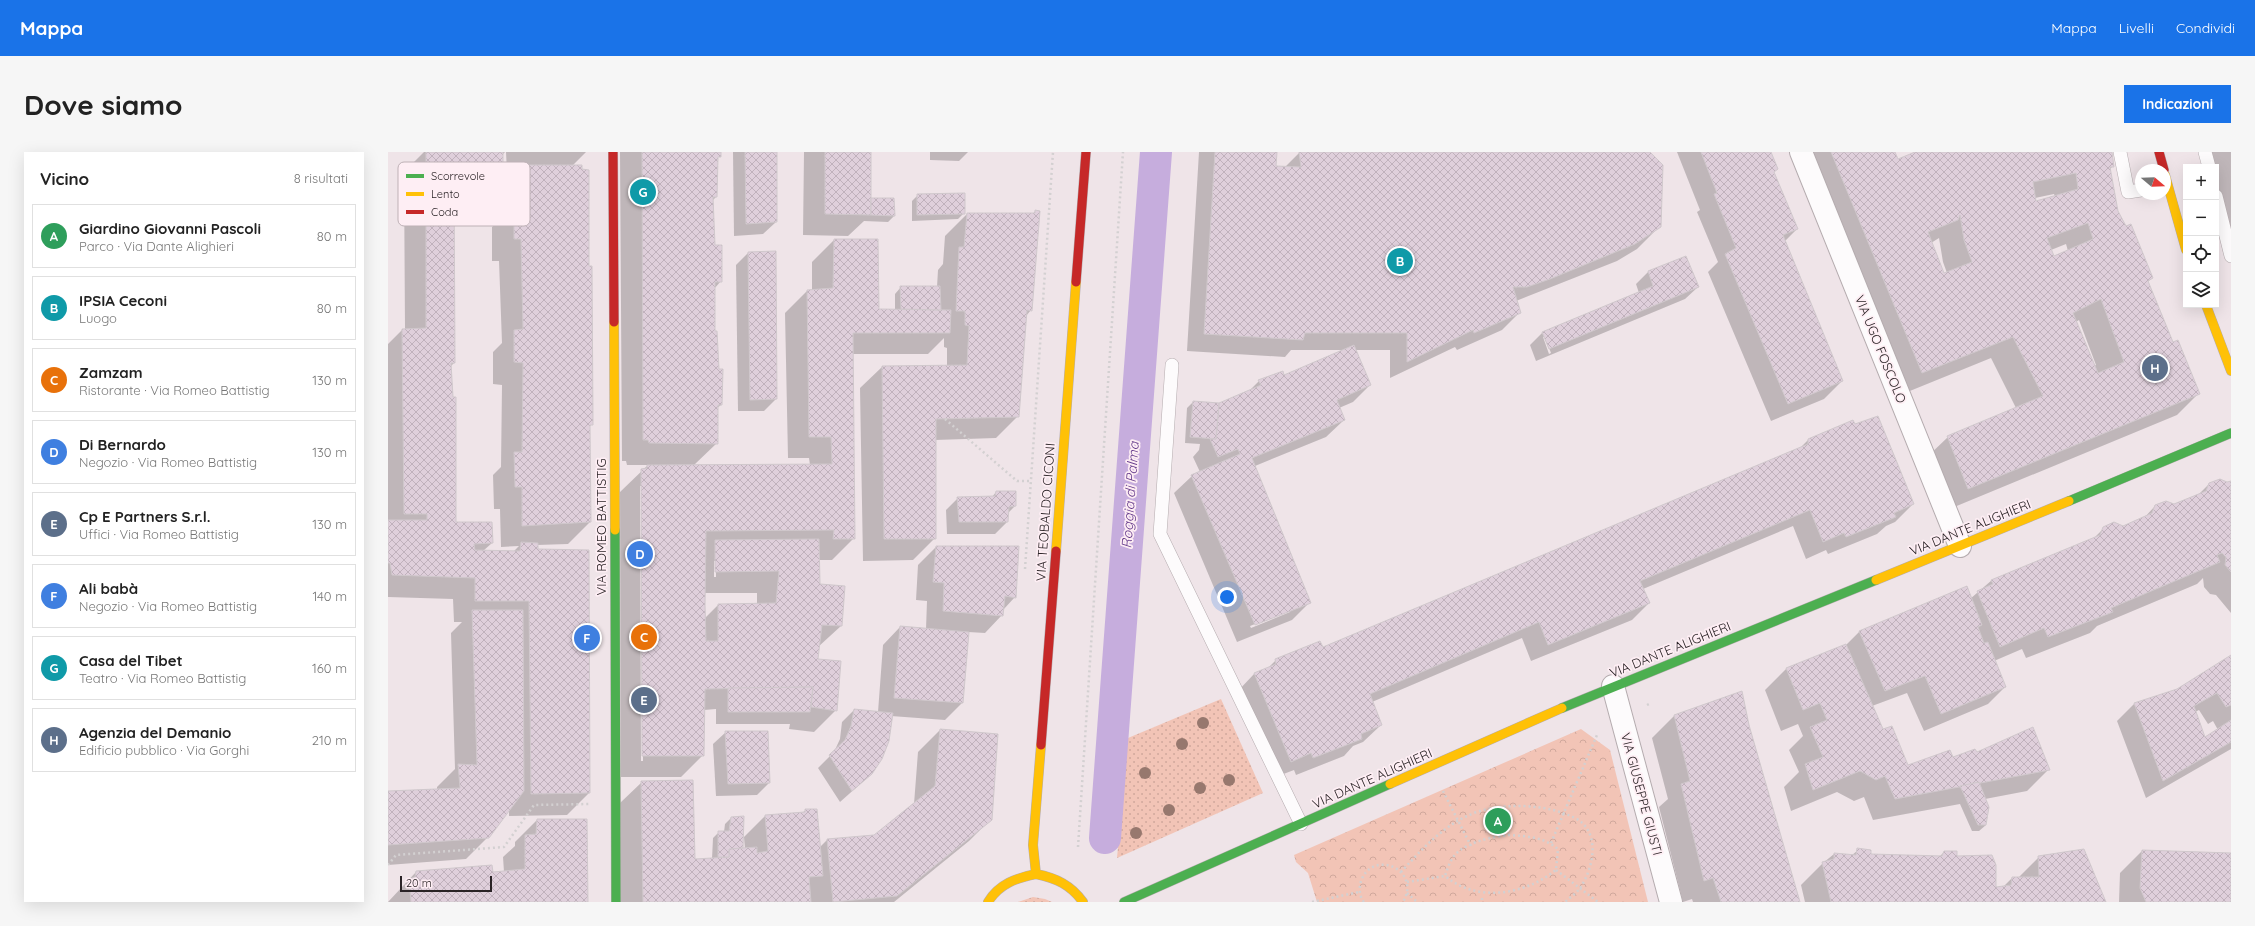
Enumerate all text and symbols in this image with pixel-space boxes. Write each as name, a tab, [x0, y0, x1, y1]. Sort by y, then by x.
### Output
text: Mappa	[20, 16, 83, 40]
text: Mappa	[2051, 19, 2097, 37]
text: Livelli	[2119, 19, 2154, 37]
text: Condividi	[2176, 19, 2235, 37]
button: Indicazioni	[2124, 85, 2231, 123]
text: Dove siamo	[24, 87, 183, 122]
legend	[398, 162, 530, 226]
north arrow	[2135, 164, 2171, 200]
map controls	[2183, 164, 2219, 308]
button: +	[2183, 164, 2219, 200]
text: Vicino	[40, 168, 89, 189]
text: Scorrevole	[431, 169, 485, 183]
text: 8 risultati	[294, 170, 348, 186]
pin: G	[630, 177, 656, 207]
text: Lento	[431, 187, 460, 201]
button: −	[2183, 200, 2219, 236]
text: Coda	[431, 205, 458, 219]
text: Giardino Giovanni Pascoli	[79, 219, 261, 238]
text: A	[50, 228, 58, 244]
text: 80 m	[317, 228, 347, 244]
button: locate	[2183, 236, 2219, 272]
text: Parco · Via Dante Alighieri	[79, 238, 234, 254]
pin: B	[1387, 246, 1413, 276]
button: layers	[2183, 272, 2219, 308]
text: IPSIA Ceconi	[79, 291, 167, 310]
street label: VIA UGO FOSCOLO	[1852, 293, 1910, 406]
text: B	[50, 300, 58, 316]
text: 80 m	[317, 300, 347, 316]
text: Luogo	[79, 310, 117, 326]
pin: H	[2142, 353, 2168, 383]
text: Zamzam	[79, 363, 142, 382]
text: C	[50, 372, 58, 388]
text: 130 m	[312, 372, 347, 388]
text: Ristorante · Via Romeo Battistig	[79, 382, 270, 398]
text: Di Bernardo	[79, 435, 166, 454]
water label: Roggia di Palma	[1117, 439, 1143, 549]
street label: VIA TEOBALDO CICONI	[1032, 442, 1058, 582]
text: D	[49, 444, 59, 460]
text: 130 m	[312, 444, 347, 460]
text: Negozio · Via Romeo Battistig	[79, 454, 257, 470]
street label: VIA ROMEO BATTISTIG	[593, 458, 609, 596]
street label: VIA DANTE ALIGHIERI	[1907, 495, 2033, 559]
text: Cp E Partners S.r.l.	[79, 507, 211, 526]
text: E	[50, 516, 58, 532]
text: 130 m	[312, 516, 347, 532]
text: Uffici · Via Romeo Battistig	[79, 526, 239, 542]
pin: D	[627, 539, 653, 569]
text: Ali babà	[79, 579, 138, 598]
your location	[1217, 587, 1237, 607]
text: F	[50, 588, 58, 604]
text: 140 m	[312, 588, 347, 604]
text: Negozio · Via Romeo Battistig	[79, 598, 257, 614]
street label: VIA DANTE ALIGHIERI	[1607, 617, 1733, 681]
pin: C	[631, 622, 657, 652]
pin: F	[574, 623, 600, 653]
text: Casa del Tibet	[79, 651, 183, 670]
text: G	[49, 660, 59, 676]
text: 160 m	[312, 660, 347, 676]
text: Teatro · Via Romeo Battistig	[79, 670, 246, 686]
pin: E	[631, 685, 657, 715]
text: Agenzia del Demanio	[79, 723, 231, 742]
street label: VIA GIUSEPPE GIUSTI	[1618, 731, 1666, 857]
text: H	[49, 732, 59, 748]
text: 210 m	[312, 732, 347, 748]
text: Edificio pubblico · Via Gorghi	[79, 742, 249, 758]
street label: VIA DANTE ALIGHIERI	[1310, 744, 1434, 812]
pin: A	[1485, 806, 1511, 836]
scale bar	[400, 874, 492, 893]
text: 20 m	[406, 876, 432, 890]

